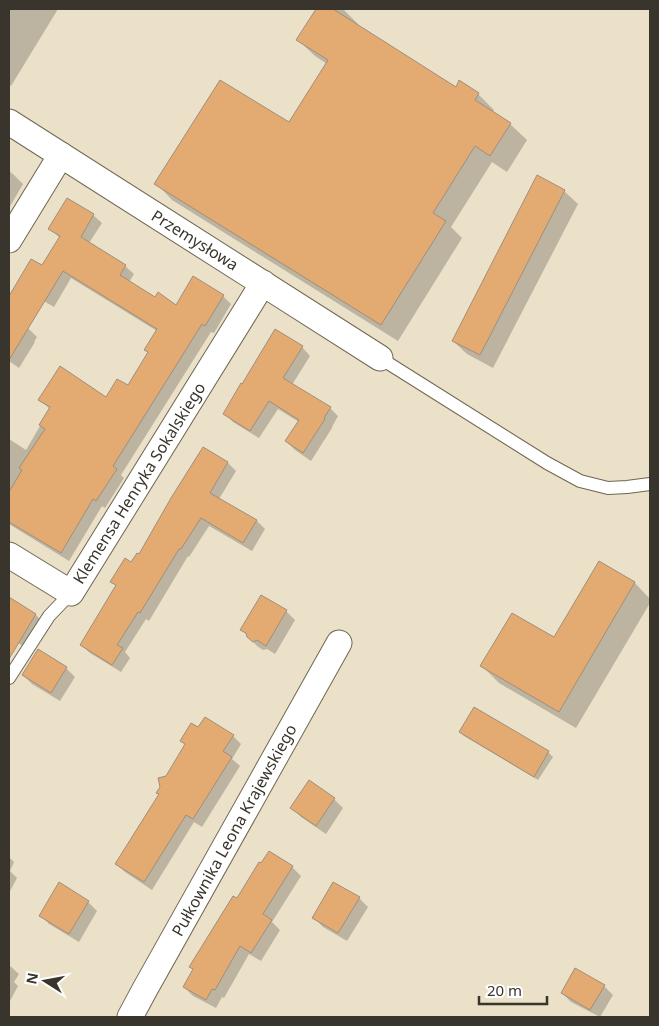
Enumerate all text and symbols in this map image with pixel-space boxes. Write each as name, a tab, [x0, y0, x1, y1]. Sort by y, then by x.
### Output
street label: Przemysłowa	[147, 205, 243, 275]
street label: Klemensa Henryka Sokalskiego	[68, 378, 210, 588]
street label: Pułkownika Leona Krajewskiego	[166, 720, 302, 940]
north arrow	[20, 956, 70, 1006]
text: N	[21, 971, 42, 986]
scale bar	[479, 974, 546, 1006]
text: 20 m	[487, 980, 522, 1000]

